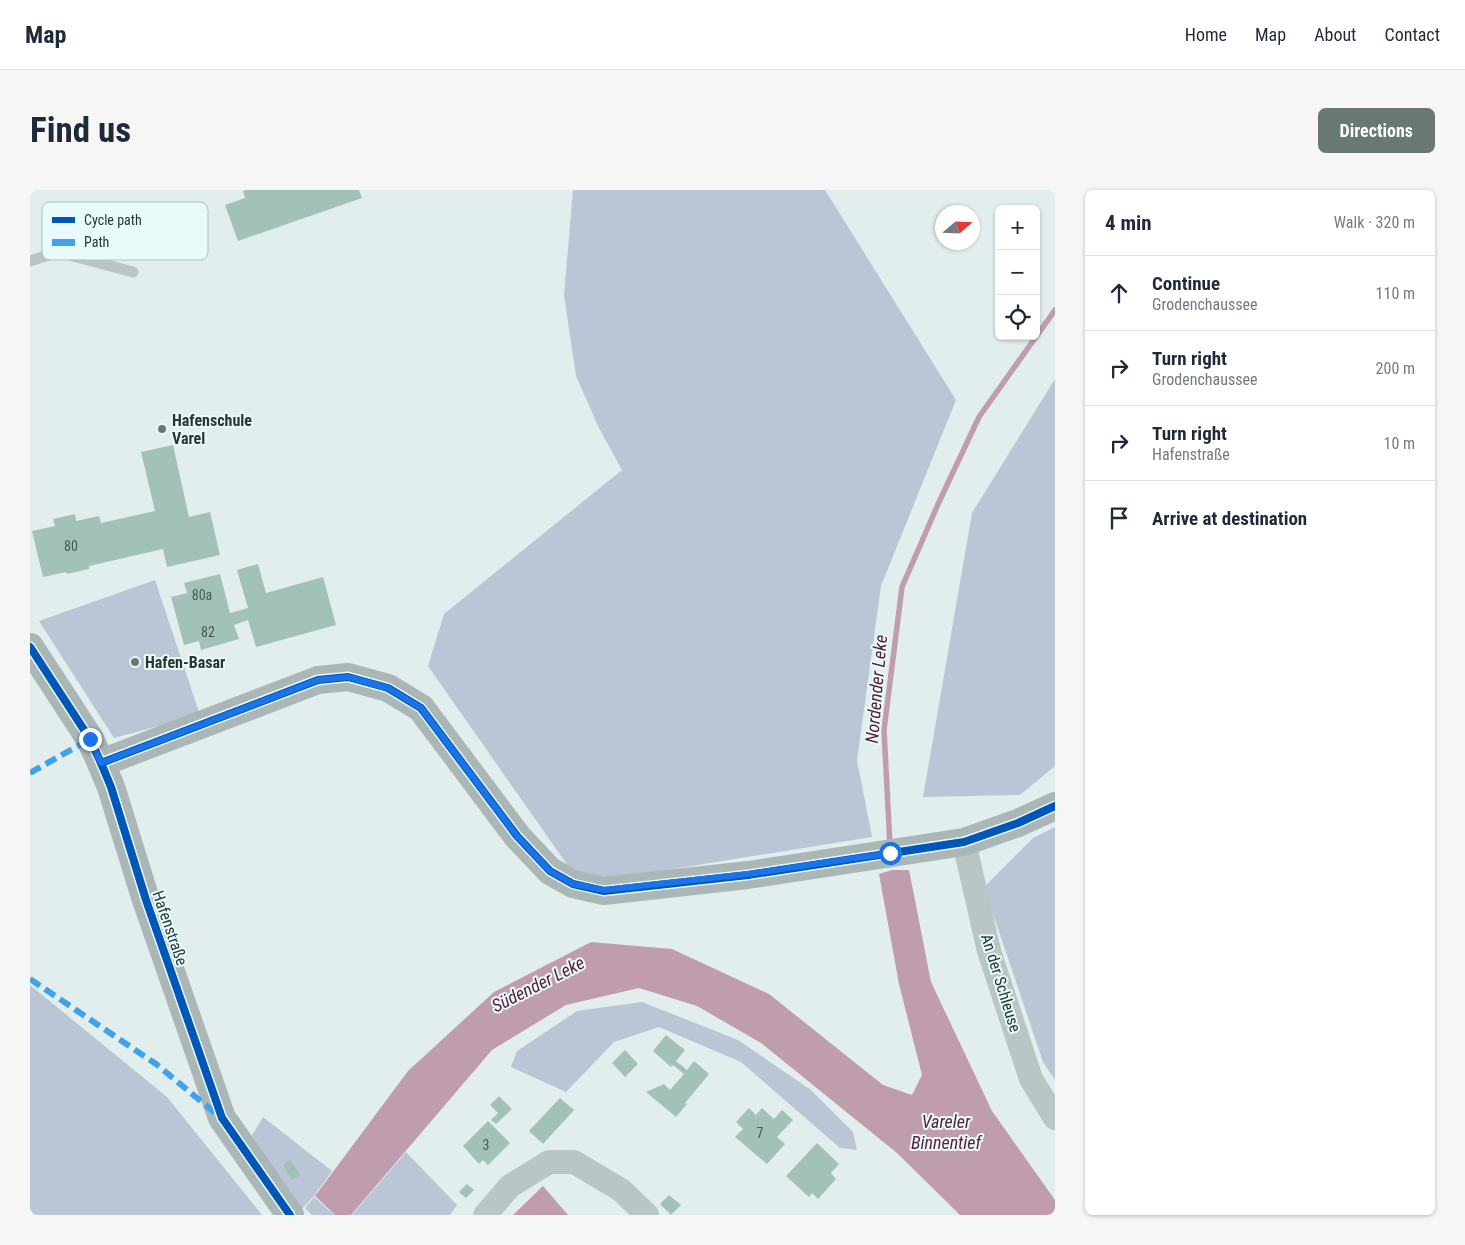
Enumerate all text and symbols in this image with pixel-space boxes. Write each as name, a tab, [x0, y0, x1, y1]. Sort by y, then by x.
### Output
text: Map	[25, 21, 66, 49]
text: Home	[1185, 24, 1227, 45]
text: Map	[1255, 24, 1286, 45]
text: About	[1314, 24, 1356, 45]
text: Contact	[1384, 24, 1440, 45]
button: Directions	[1318, 108, 1435, 153]
text: Find us	[30, 110, 131, 151]
legend	[42, 202, 208, 260]
north arrow	[935, 205, 980, 250]
map controls	[995, 205, 1040, 340]
button: +	[995, 205, 1040, 250]
text: 4 min	[1105, 211, 1152, 235]
text: Cycle path	[84, 212, 142, 228]
text: Walk · 320 m	[1334, 213, 1415, 232]
text: Path	[84, 234, 109, 250]
button: −	[995, 250, 1040, 295]
text: Continue	[1152, 272, 1220, 295]
icon: ahead	[1105, 279, 1133, 307]
text: 110 m	[1376, 284, 1415, 303]
button: locate	[995, 295, 1040, 340]
text: Grodenchaussee	[1152, 295, 1258, 314]
text: Turn right	[1152, 347, 1227, 370]
icon: right	[1105, 354, 1133, 382]
text: 200 m	[1376, 359, 1415, 378]
text: Grodenchaussee	[1152, 370, 1258, 389]
place label: Hafenschule Varel	[172, 411, 252, 448]
text: Turn right	[1152, 422, 1227, 445]
marker: Hafenschule Varel	[156, 423, 168, 435]
icon: right	[1105, 429, 1133, 457]
text: 10 m	[1383, 434, 1415, 453]
text: Hafenstraße	[1152, 445, 1230, 464]
icon: arrive	[1105, 504, 1133, 532]
text: Arrive at destination	[1152, 507, 1307, 530]
house number: 80	[64, 538, 78, 554]
house number: 80a	[192, 587, 212, 603]
house number: 82	[201, 624, 215, 640]
water label: Nordender Leke	[861, 634, 891, 744]
place label: Hafen-Basar	[145, 653, 225, 672]
marker: Hafen-Basar	[129, 656, 141, 668]
route end	[79, 728, 102, 751]
route start	[879, 842, 902, 865]
street label: Hafenstraße	[148, 888, 192, 968]
street label: An der Schleuse	[977, 932, 1025, 1034]
water label: Südender Leke	[488, 952, 588, 1016]
water label: Vareler Binnentief	[911, 1111, 982, 1153]
house number: 7	[757, 1125, 764, 1141]
house number: 3	[483, 1137, 489, 1153]

